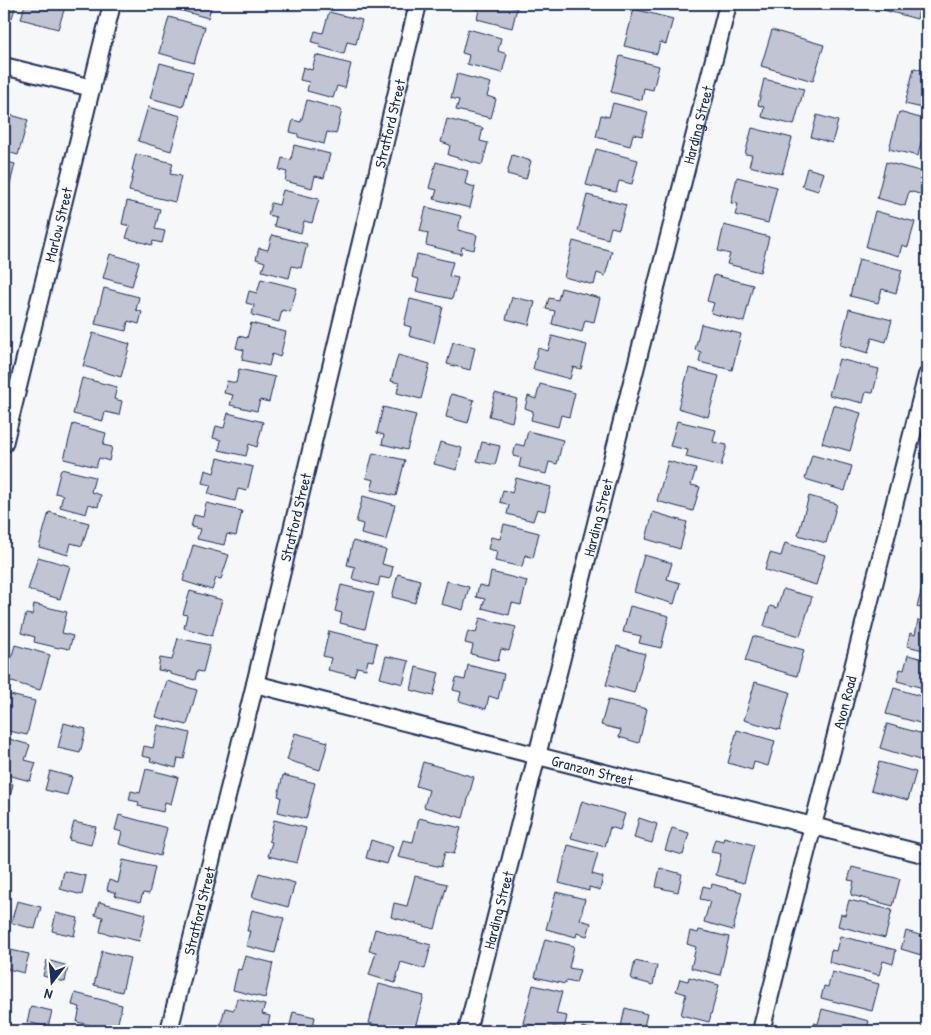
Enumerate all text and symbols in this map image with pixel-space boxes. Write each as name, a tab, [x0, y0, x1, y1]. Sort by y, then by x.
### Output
street label: Stratford Street	[369, 76, 410, 170]
street label: Harding Street	[677, 83, 718, 166]
street label: Marlow Street	[39, 184, 77, 264]
street label: Stratford Street	[274, 470, 316, 564]
street label: Harding Street	[578, 475, 618, 559]
street label: Avon Road	[827, 673, 861, 731]
street label: Granzon Street	[549, 749, 636, 790]
street label: Stratford Street	[178, 863, 220, 957]
street label: Harding Street	[478, 868, 518, 951]
north arrow	[28, 958, 78, 1008]
text: N	[42, 985, 54, 1005]

